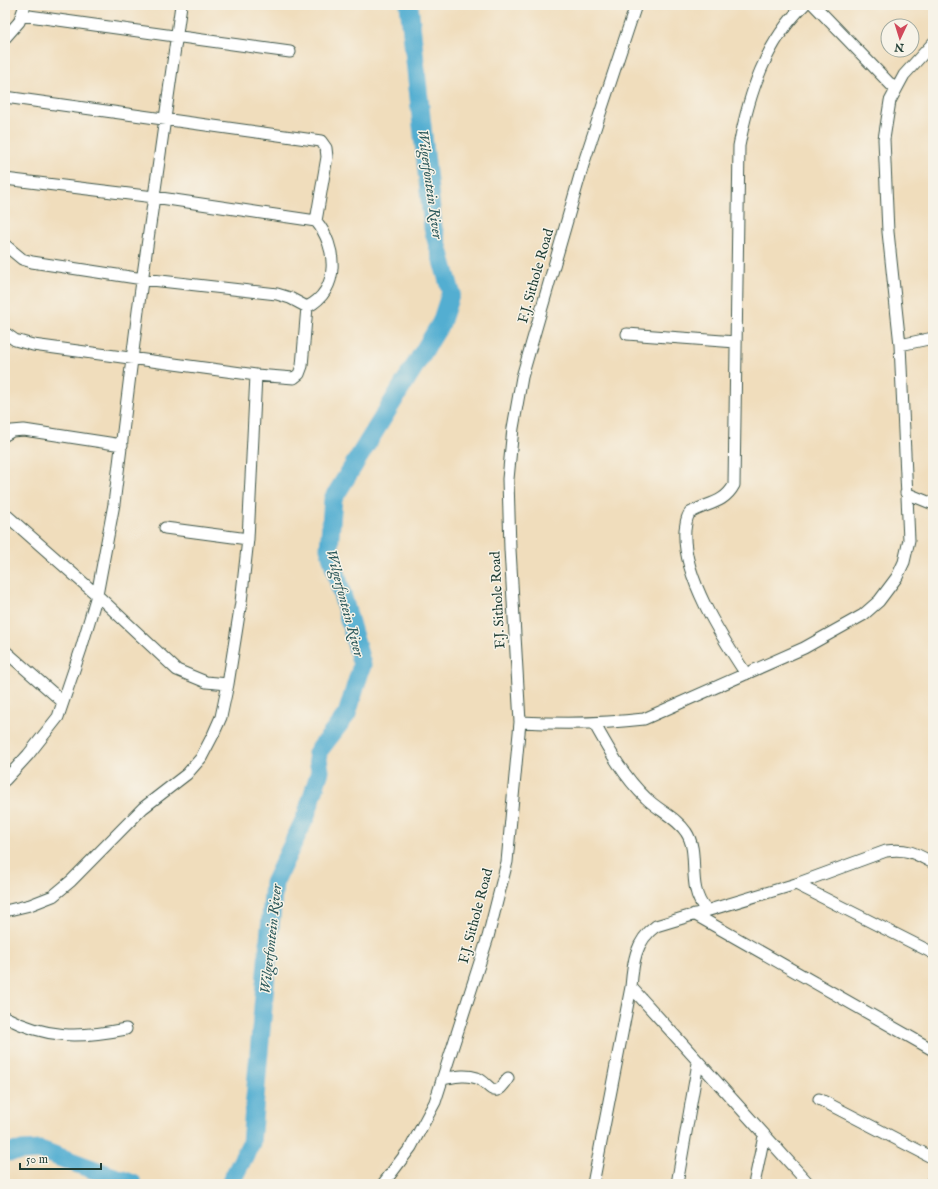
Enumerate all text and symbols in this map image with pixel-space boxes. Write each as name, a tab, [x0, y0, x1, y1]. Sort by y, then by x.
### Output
north arrow	[880, 18, 920, 58]
text: N	[894, 40, 906, 54]
water label: Wilgerfontein River	[412, 128, 447, 241]
street label: F.J. Sithole Road	[514, 226, 558, 325]
water label: Wilgerfontein River	[321, 547, 369, 660]
street label: F.J. Sithole Road	[486, 550, 510, 649]
street label: F.J. Sithole Road	[455, 866, 497, 966]
water label: Wilgerfontein River	[256, 882, 287, 995]
scale bar	[20, 1145, 101, 1171]
text: 50 m	[26, 1152, 48, 1167]

